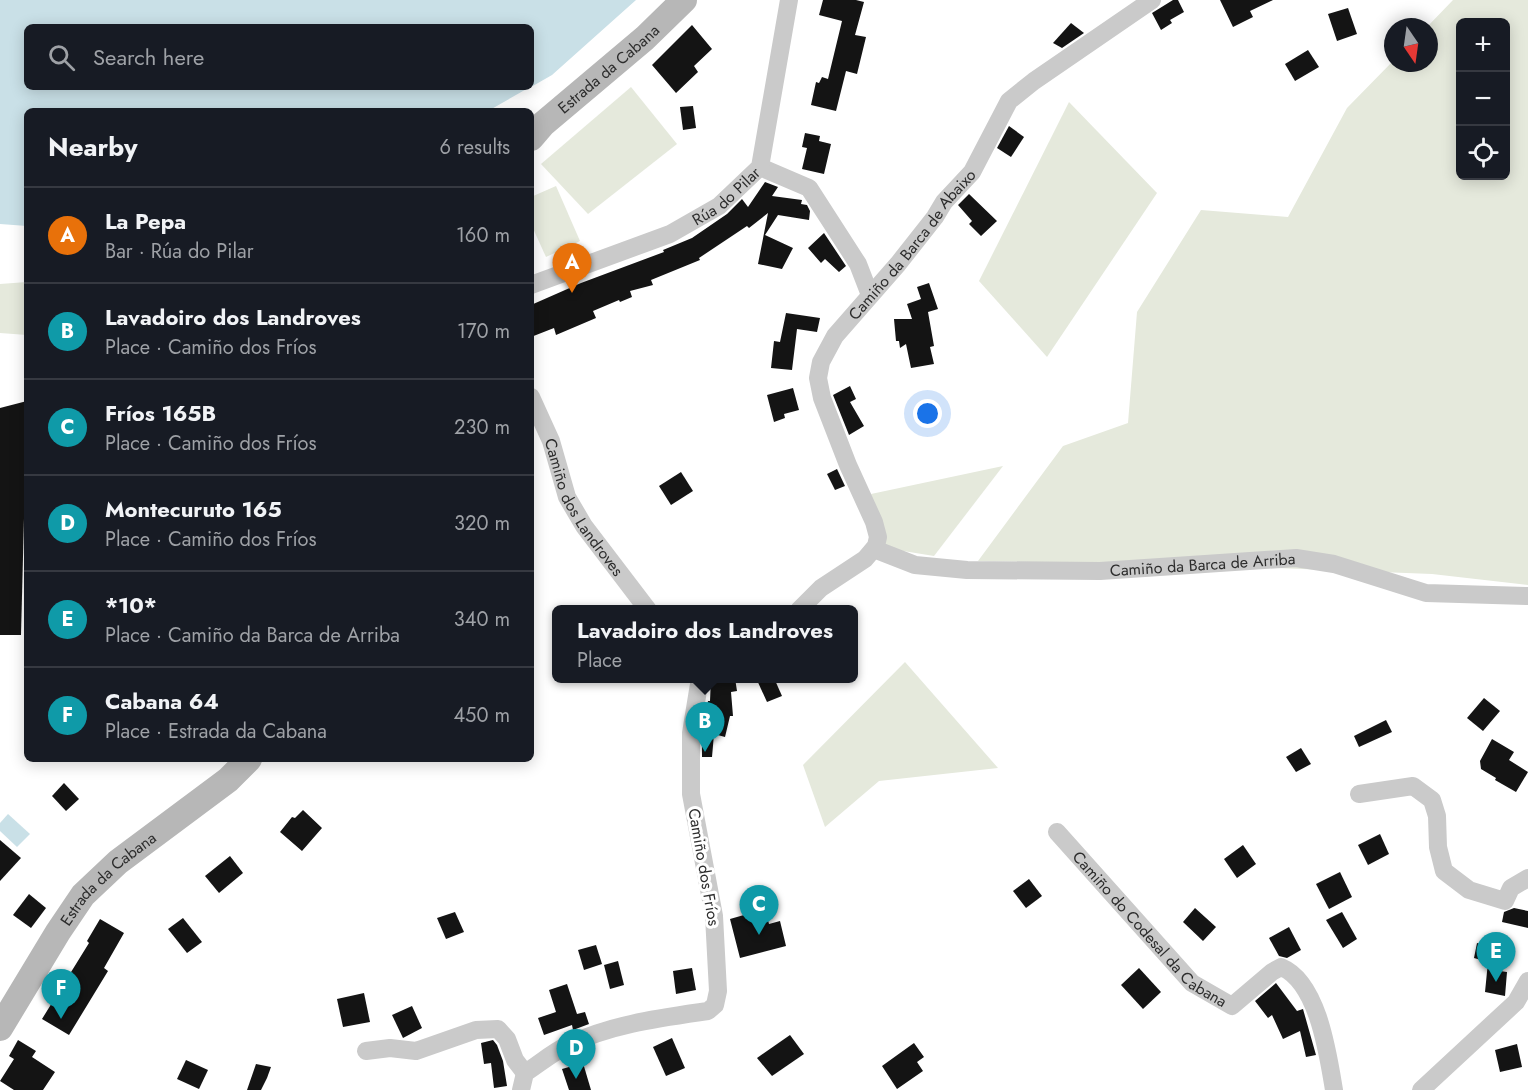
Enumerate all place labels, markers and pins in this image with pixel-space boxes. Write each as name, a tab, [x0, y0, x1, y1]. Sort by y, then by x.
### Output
pin: A	[552, 244, 592, 293]
pin: B	[686, 702, 724, 752]
pin: C	[740, 886, 778, 935]
pin: E	[1476, 932, 1516, 982]
pin: F	[42, 970, 80, 1019]
pin: D	[556, 1030, 596, 1079]

